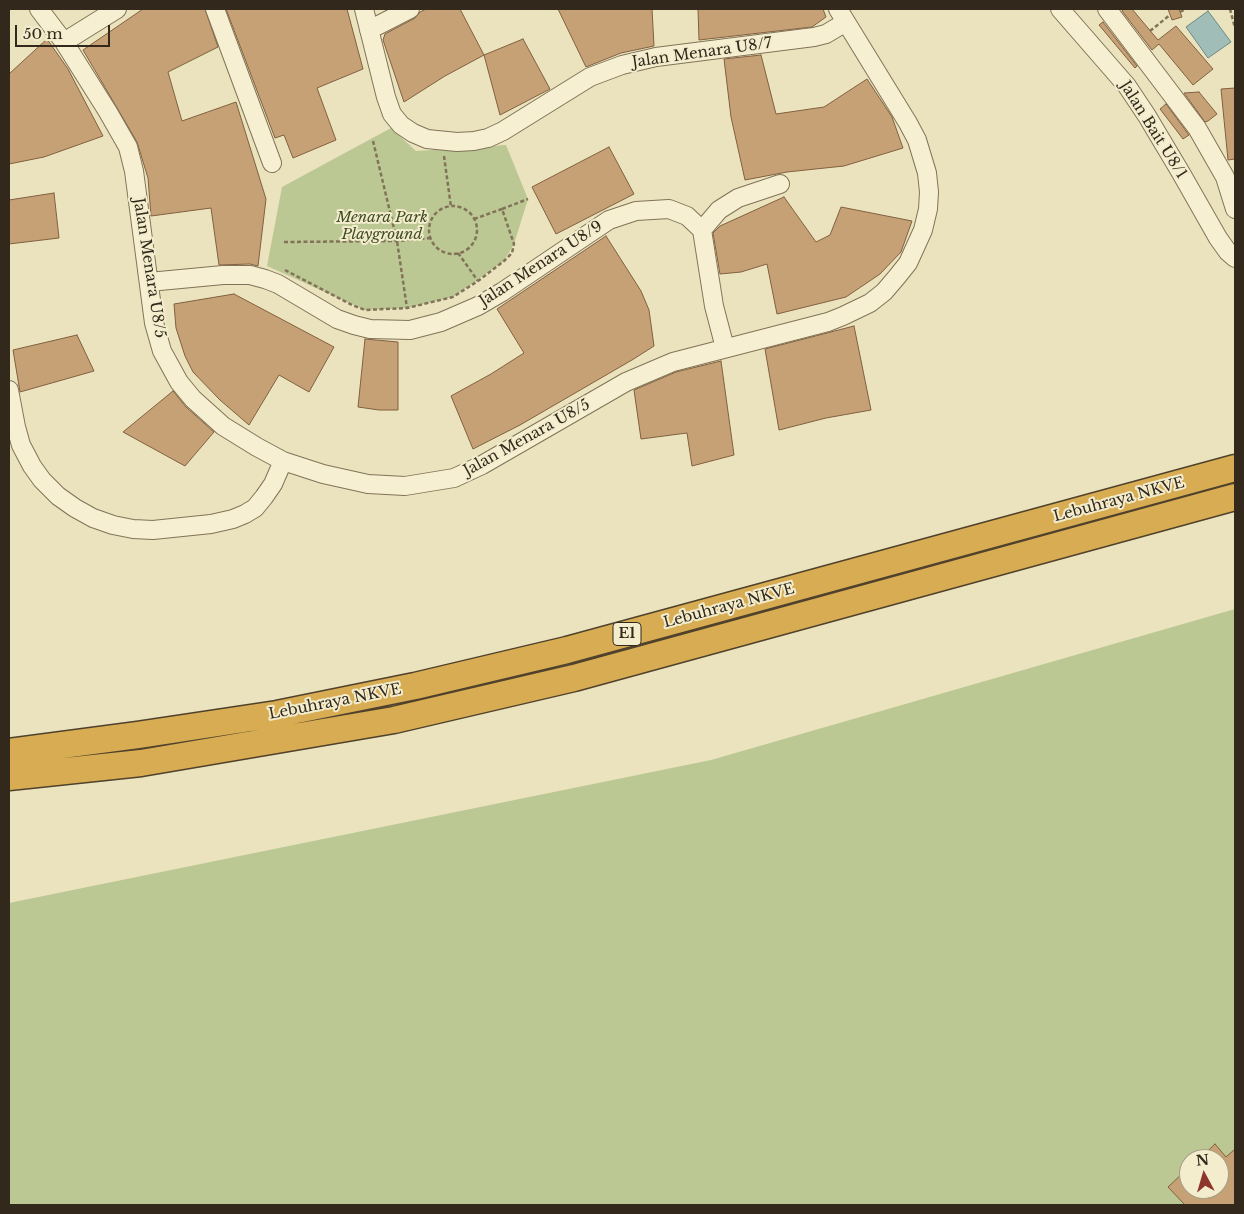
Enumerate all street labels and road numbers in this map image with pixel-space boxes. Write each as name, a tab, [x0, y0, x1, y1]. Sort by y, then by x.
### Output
street label: Jalan Menara U8/7	[631, 34, 773, 72]
street label: Jalan Bait U8/1	[1116, 78, 1190, 182]
street label: Jalan Menara U8/5	[129, 197, 169, 339]
street label: Jalan Menara U8/9	[476, 217, 606, 311]
street label: Jalan Menara U8/5	[461, 396, 593, 480]
street label: Lebuhraya NKVE	[1052, 474, 1186, 526]
street label: Lebuhraya NKVE	[662, 580, 796, 632]
road number: E1	[613, 622, 641, 646]
street label: Lebuhraya NKVE	[267, 680, 403, 724]

